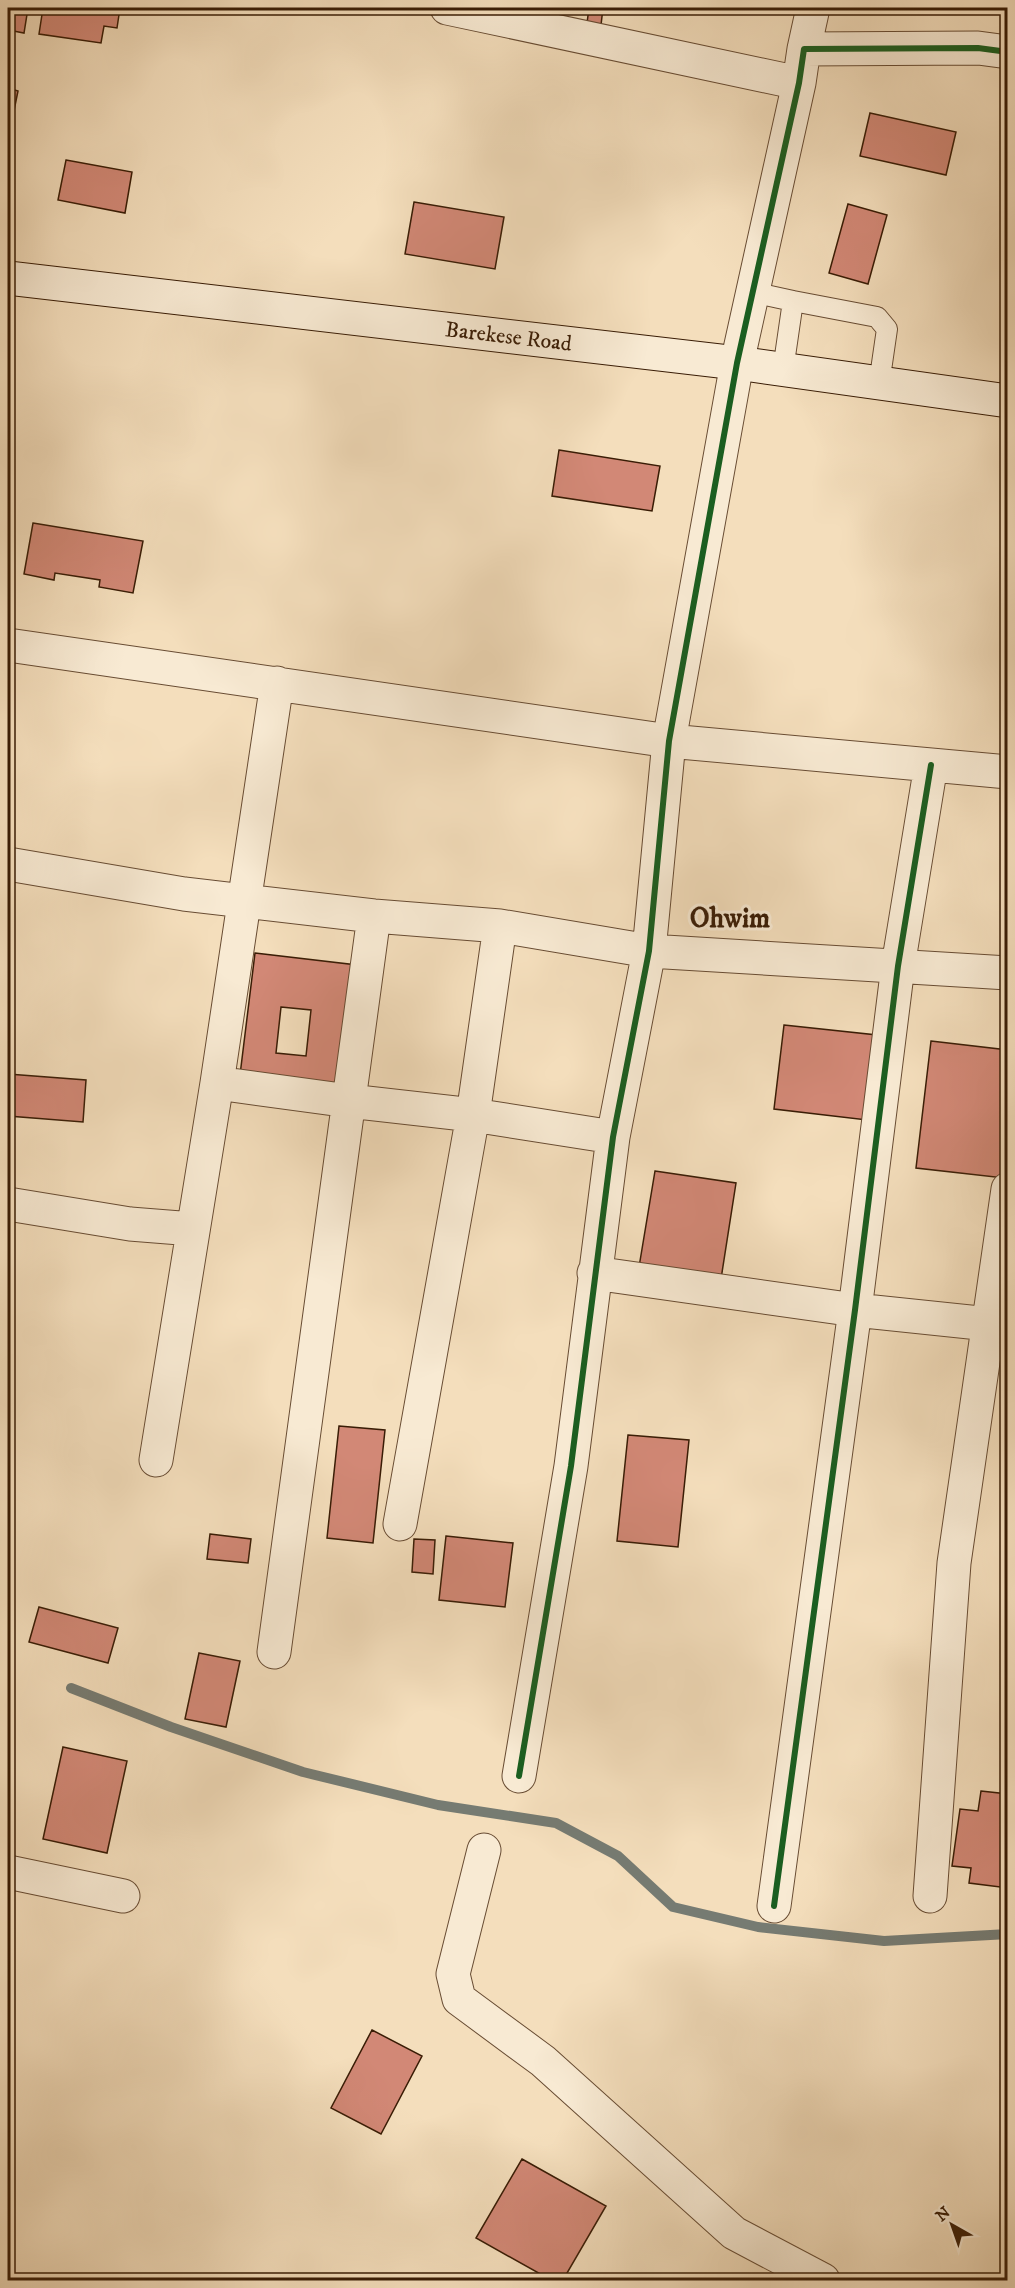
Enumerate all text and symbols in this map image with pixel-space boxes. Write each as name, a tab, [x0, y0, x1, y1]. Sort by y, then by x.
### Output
street label: Barekese Road	[444, 316, 573, 357]
district label: Ohwim	[690, 901, 770, 936]
north arrow	[922, 2195, 982, 2255]
text: N	[932, 2202, 954, 2226]

